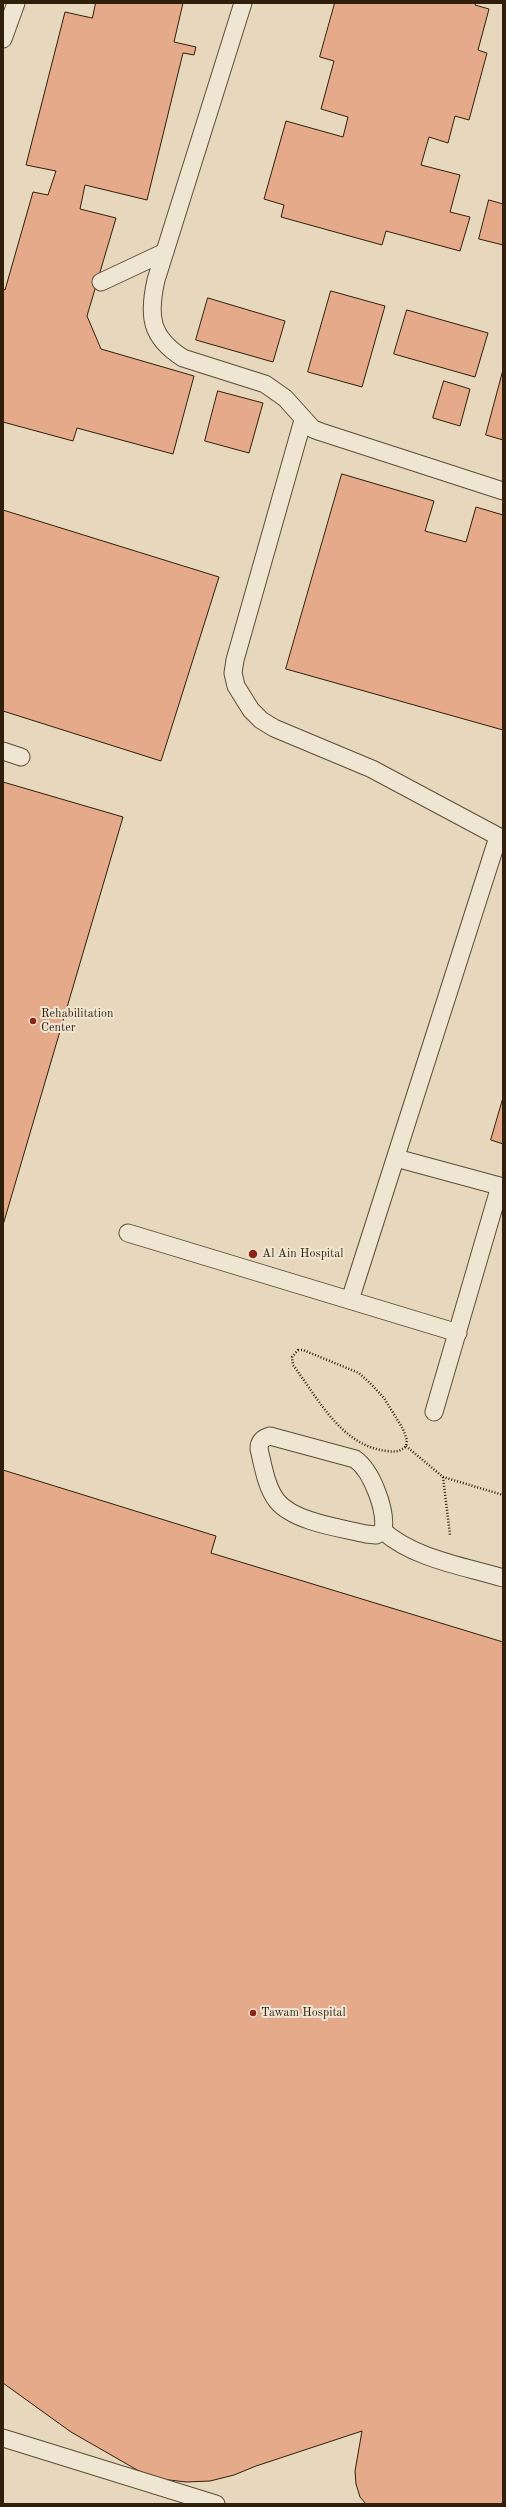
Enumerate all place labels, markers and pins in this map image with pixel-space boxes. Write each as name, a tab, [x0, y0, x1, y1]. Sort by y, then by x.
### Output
place label: Rehabilitation Center	[41, 1007, 113, 1035]
marker: Rehabilitation Center	[28, 1016, 38, 1026]
place label: Al Ain Hospital	[262, 1247, 343, 1261]
marker: Al Ain Hospital	[247, 1248, 259, 1260]
place label: Tawam Hospital	[261, 2006, 346, 2020]
marker: Tawam Hospital	[248, 2008, 258, 2018]

